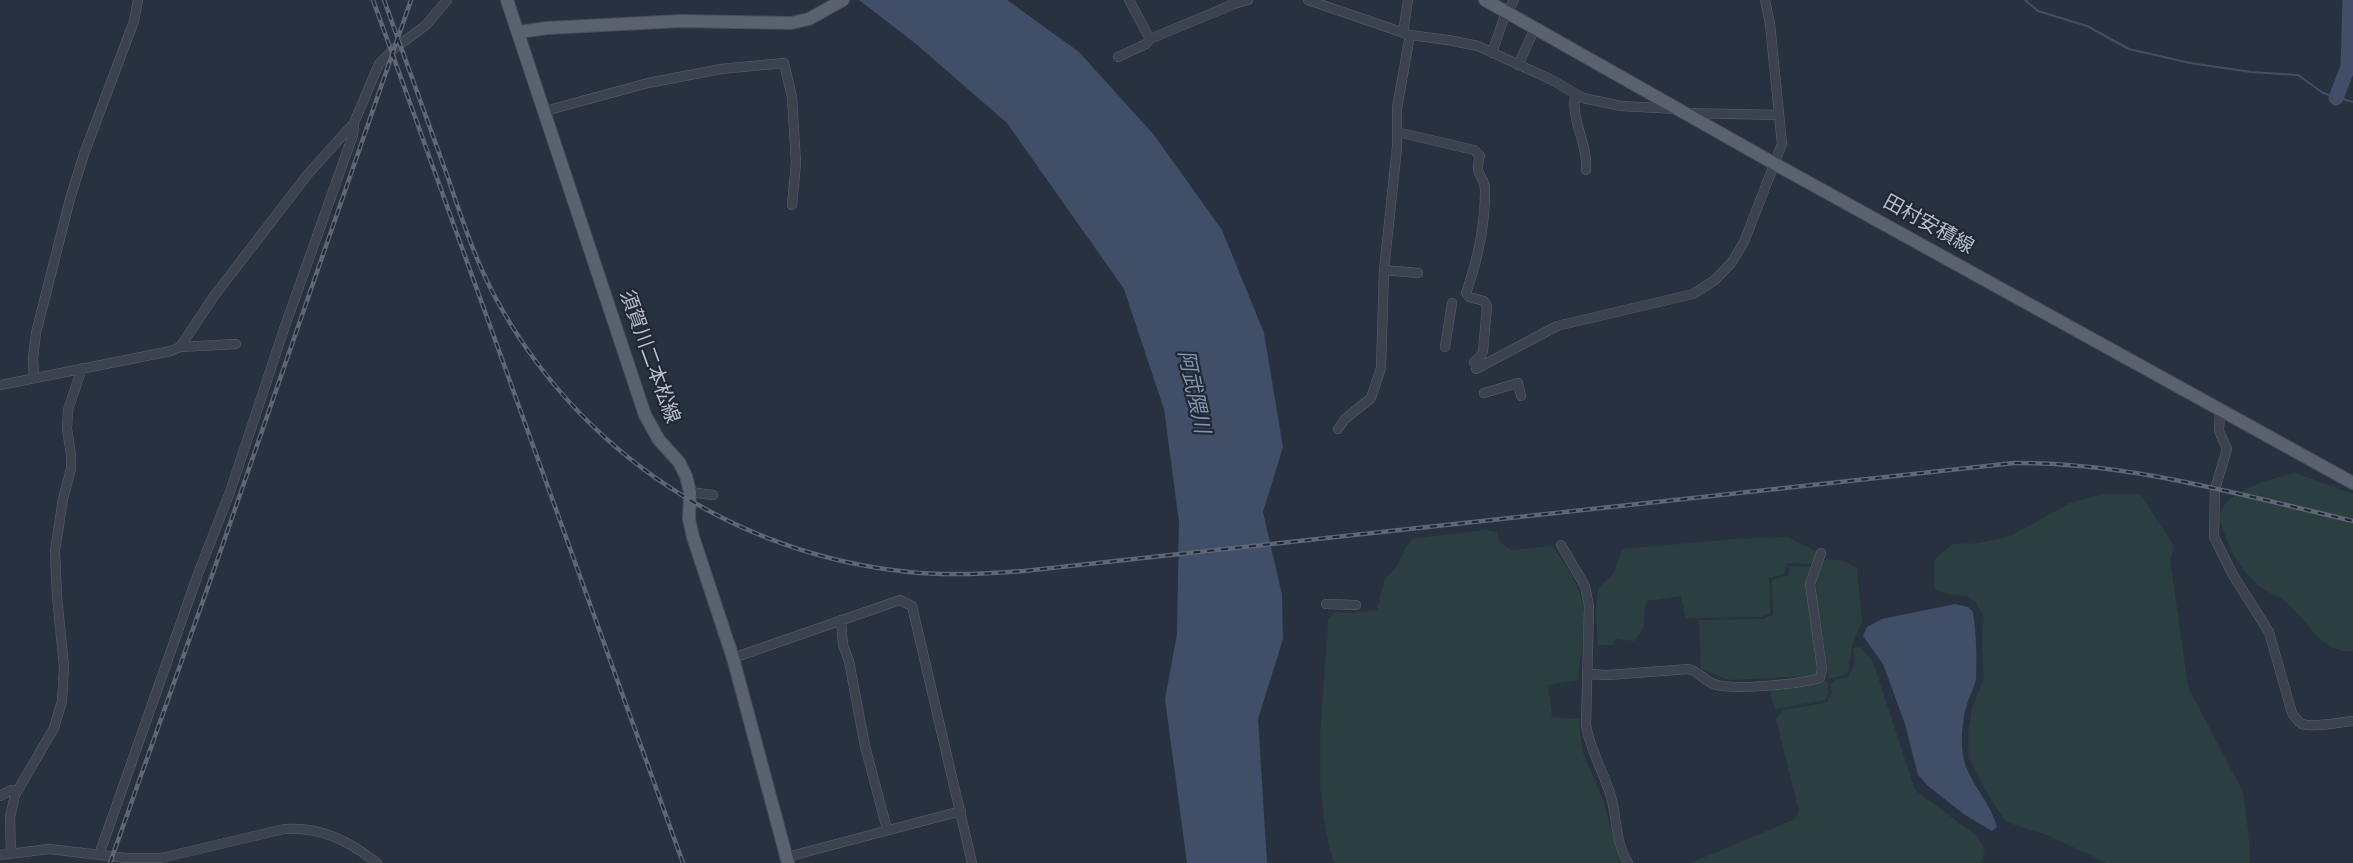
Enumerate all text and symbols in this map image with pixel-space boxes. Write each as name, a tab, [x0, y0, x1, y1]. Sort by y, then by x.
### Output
street label: 田村安積線	[1878, 190, 1978, 260]
street label: 須賀川二本松線	[614, 287, 684, 427]
water label: 阿武隈川	[1172, 348, 1214, 436]

